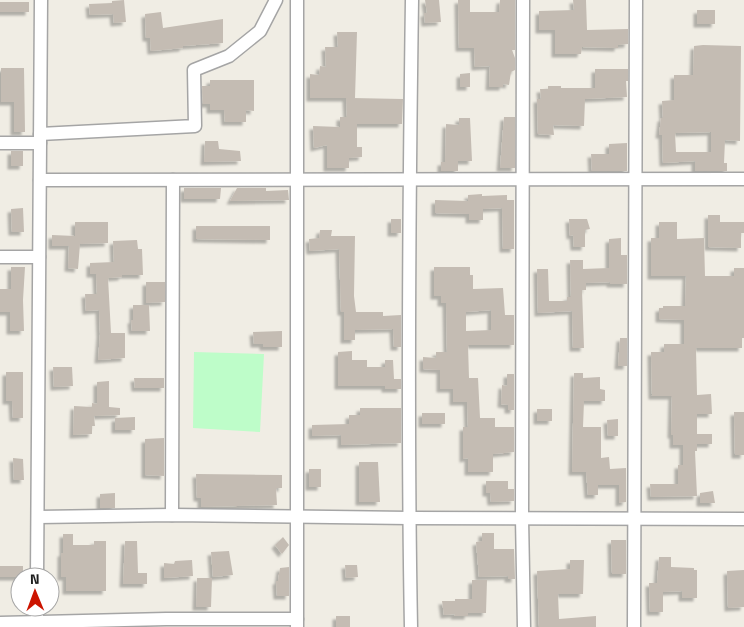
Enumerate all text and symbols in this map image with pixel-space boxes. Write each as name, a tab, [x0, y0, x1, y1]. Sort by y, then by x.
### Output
north arrow	[10, 567, 60, 617]
text: N	[30, 568, 40, 589]

